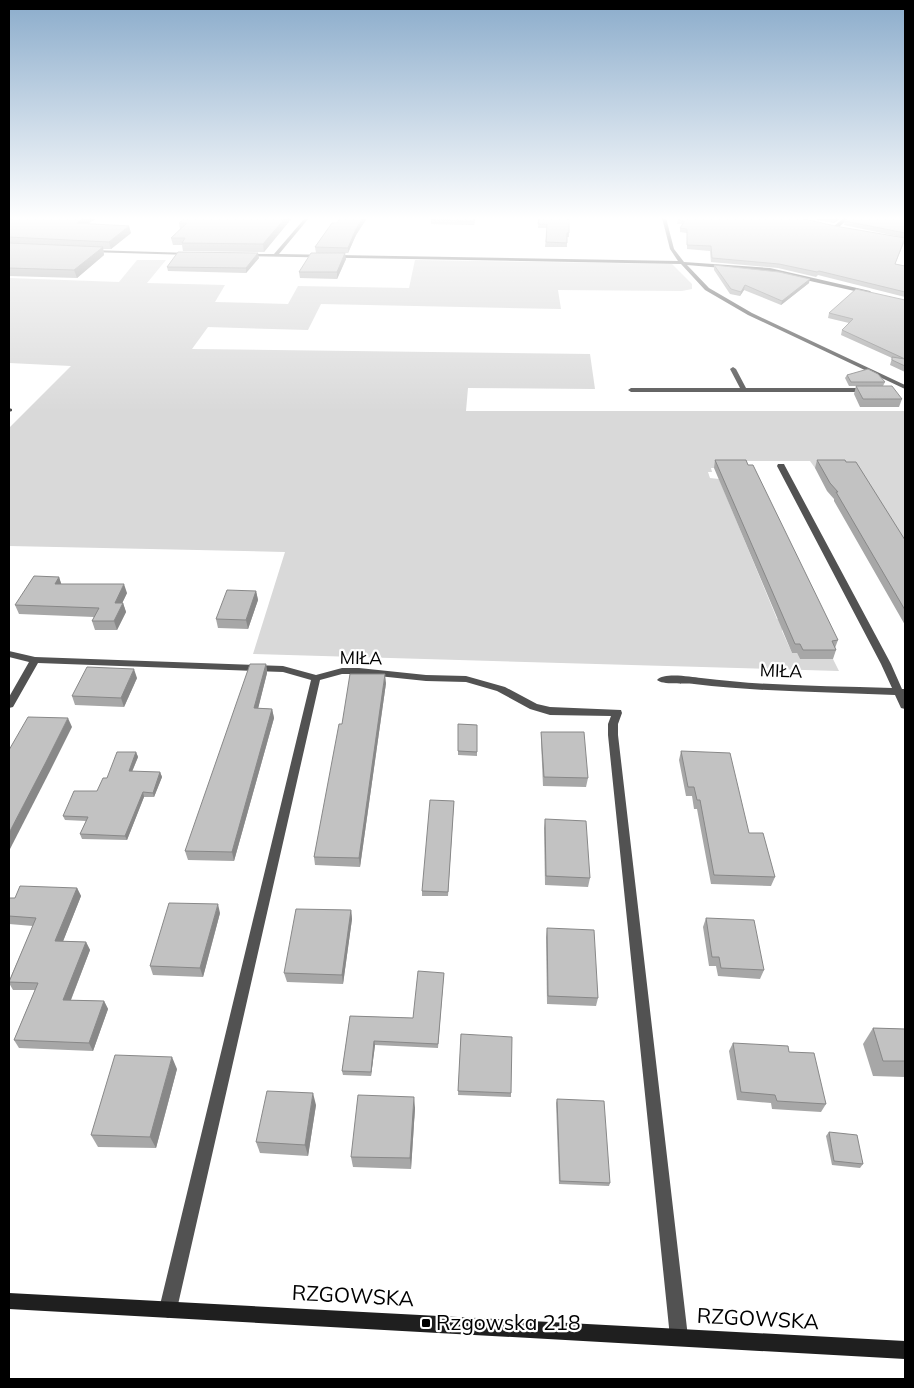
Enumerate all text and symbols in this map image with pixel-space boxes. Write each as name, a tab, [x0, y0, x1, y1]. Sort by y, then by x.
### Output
street label: MIŁA	[339, 646, 383, 669]
street label: MIŁA	[759, 658, 803, 683]
street label: RZGOWSKA	[291, 1279, 415, 1311]
street label: RZGOWSKA	[696, 1302, 820, 1334]
place label: Rzgowska 218	[436, 1309, 581, 1335]
marker: Rzgowska 218	[420, 1317, 432, 1329]

